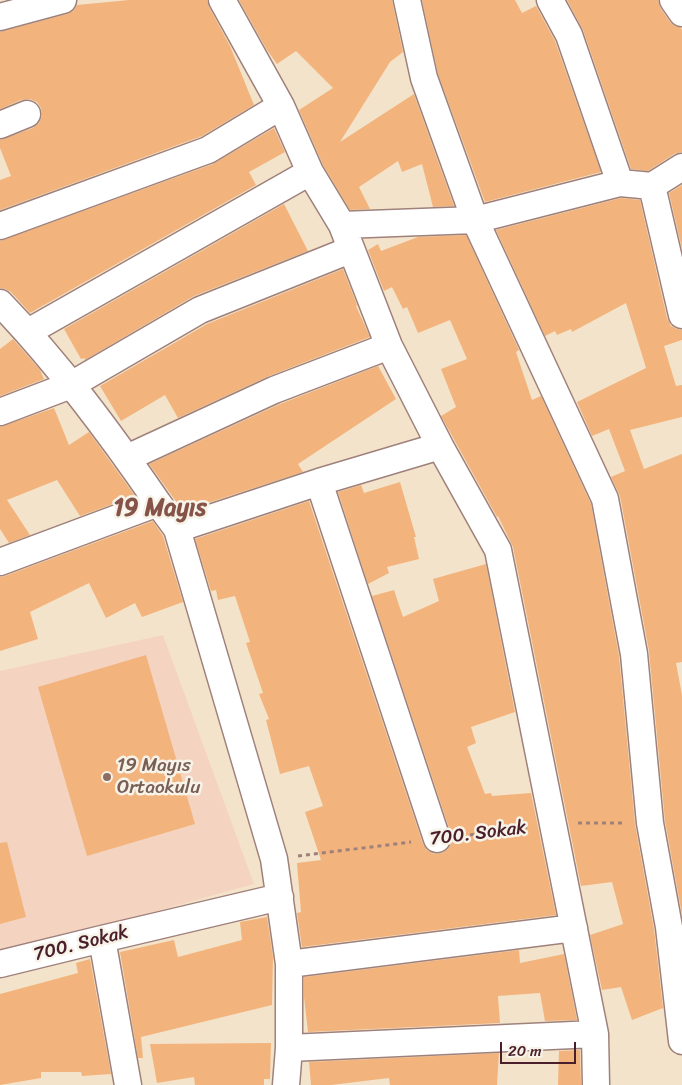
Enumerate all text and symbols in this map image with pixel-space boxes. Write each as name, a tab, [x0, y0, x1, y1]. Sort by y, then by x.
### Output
district label: 19 Mayıs	[113, 495, 207, 523]
place label: 19 Mayıs Ortaokulu	[117, 755, 200, 799]
marker: 19 Mayıs Ortaokulu	[101, 771, 113, 783]
street label: 700. Sokak	[429, 817, 527, 851]
street label: 700. Sokak	[31, 921, 131, 967]
scale bar	[502, 1032, 578, 1064]
text: 20 m	[508, 1038, 542, 1064]

